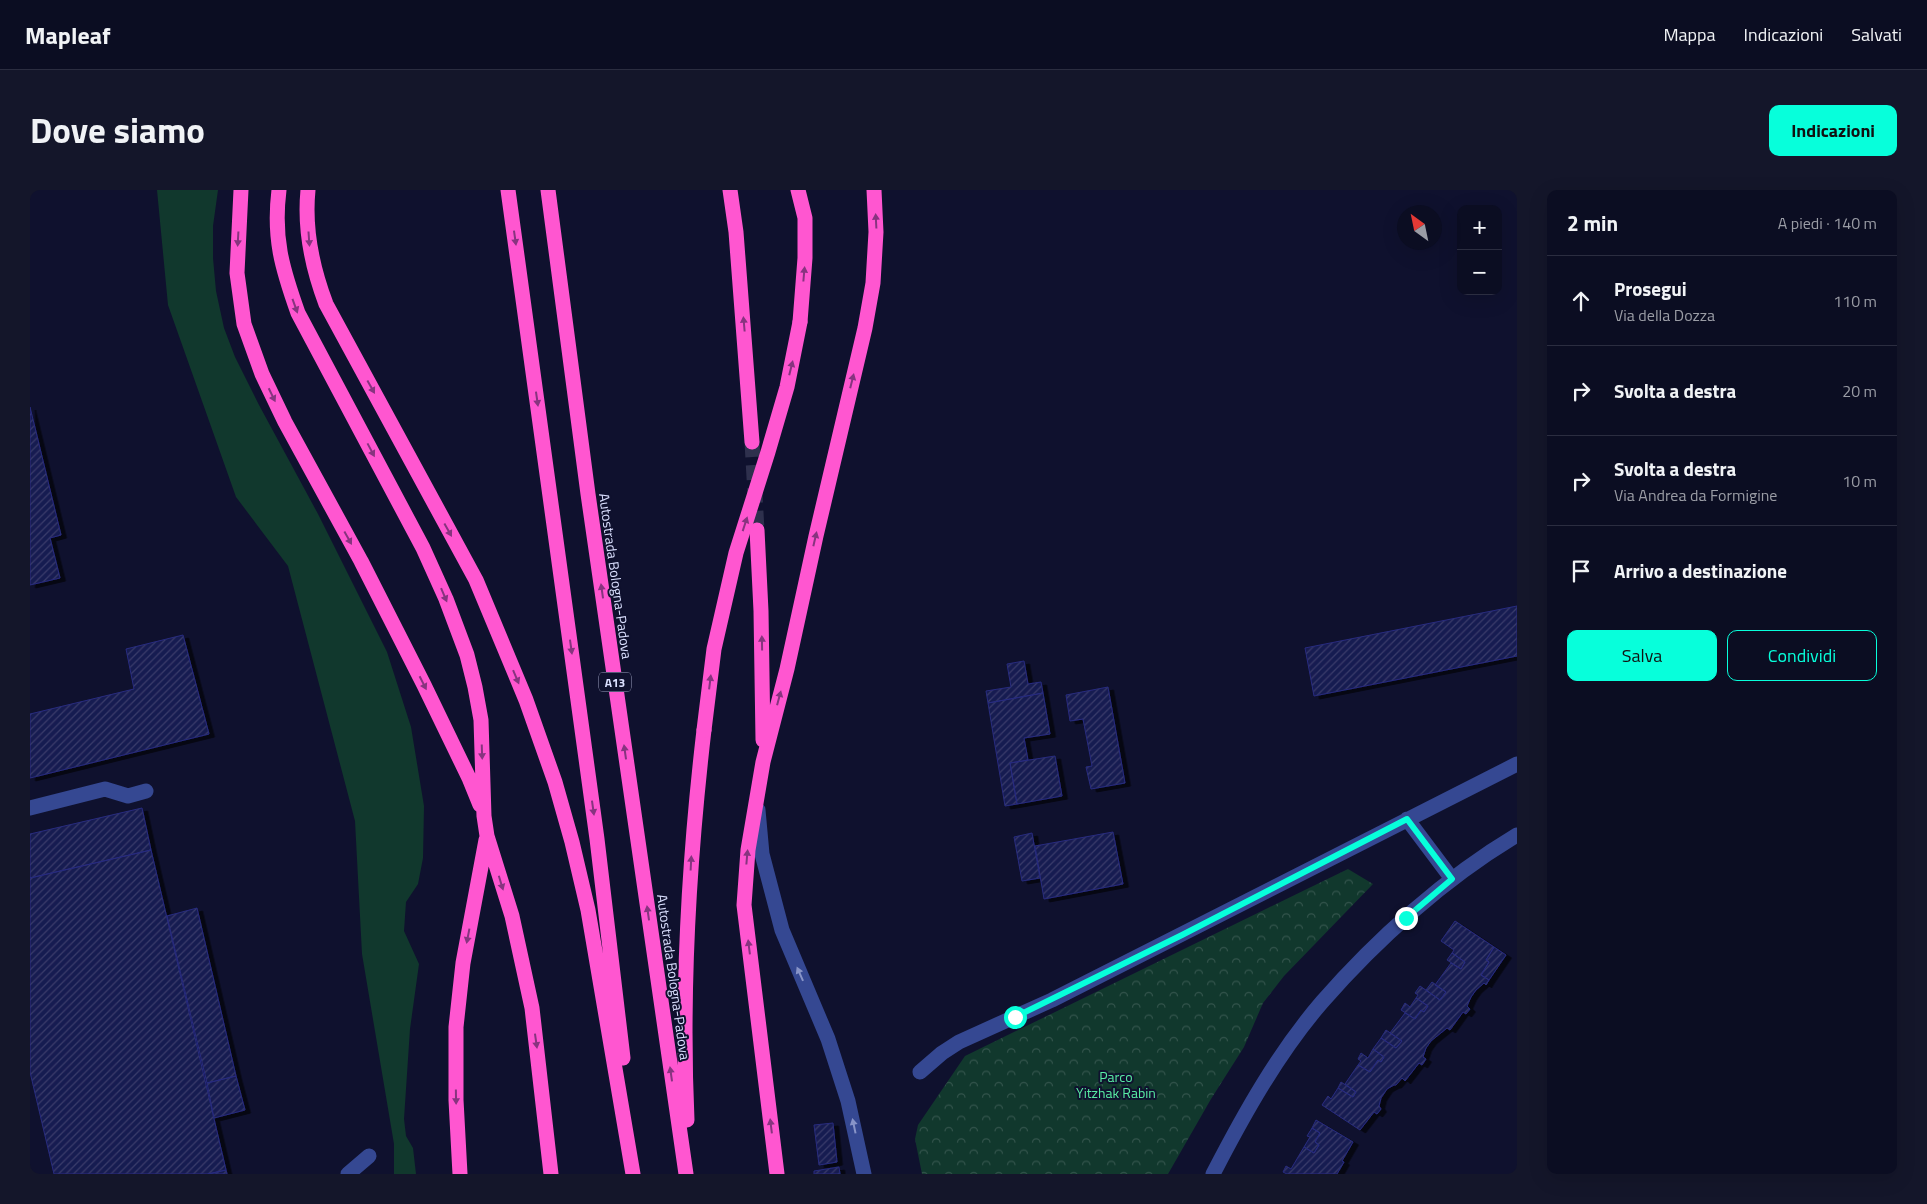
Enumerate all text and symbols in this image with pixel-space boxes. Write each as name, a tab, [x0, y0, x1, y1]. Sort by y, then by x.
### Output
text: Mapleaf	[25, 17, 110, 53]
text: Mappa	[1663, 21, 1716, 48]
text: Indicazioni	[1744, 21, 1823, 48]
text: Salvati	[1851, 21, 1902, 48]
text: Dove siamo	[30, 103, 205, 157]
button: Indicazioni	[1769, 105, 1897, 156]
north arrow	[1397, 205, 1442, 250]
map controls	[1457, 205, 1502, 295]
button: +	[1457, 205, 1502, 250]
text: 2 min	[1567, 207, 1618, 239]
text: A piedi · 140 m	[1778, 211, 1877, 235]
one-way arrow	[871, 212, 879, 228]
one-way arrow	[233, 231, 241, 247]
one-way arrow	[305, 231, 313, 247]
one-way arrow	[511, 231, 519, 247]
button: −	[1457, 250, 1502, 295]
one-way arrow	[800, 266, 808, 282]
text: Prosegui	[1614, 274, 1687, 303]
icon: ahead	[1567, 287, 1595, 315]
text: 110 m	[1833, 289, 1877, 313]
one-way arrow	[291, 299, 299, 314]
text: Via della Dozza	[1614, 303, 1715, 327]
one-way arrow	[740, 315, 748, 331]
one-way arrow	[788, 360, 796, 375]
one-way arrow	[848, 373, 856, 388]
text: Svolta a destra	[1614, 376, 1736, 405]
icon: right	[1567, 377, 1595, 405]
text: 20 m	[1842, 379, 1877, 403]
one-way arrow	[366, 381, 375, 394]
one-way arrow	[268, 388, 276, 402]
one-way arrow	[533, 392, 541, 408]
one-way arrow	[367, 442, 375, 457]
text: Svolta a destra	[1614, 454, 1736, 483]
icon: right	[1567, 467, 1595, 495]
text: 10 m	[1842, 469, 1877, 493]
text: Via Andrea da Formigine	[1614, 483, 1777, 507]
street label: Autostrada Bologna-Padova	[594, 492, 638, 660]
one-way arrow	[742, 516, 749, 531]
one-way arrow	[444, 523, 453, 537]
one-way arrow	[344, 532, 353, 545]
one-way arrow	[811, 532, 819, 547]
text: Arrivo a destinazione	[1614, 556, 1787, 585]
icon: arrive	[1567, 557, 1595, 585]
one-way arrow	[598, 583, 606, 599]
one-way arrow	[440, 588, 448, 602]
button: Salva	[1567, 630, 1717, 681]
button: Condividi	[1727, 630, 1877, 681]
one-way arrow	[758, 635, 766, 651]
one-way arrow	[567, 639, 575, 655]
one-way arrow	[513, 670, 521, 684]
road number: A13	[599, 672, 631, 692]
one-way arrow	[706, 674, 714, 690]
one-way arrow	[419, 676, 427, 690]
one-way arrow	[776, 690, 784, 705]
one-way arrow	[478, 744, 486, 760]
one-way arrow	[621, 744, 629, 760]
one-way arrow	[589, 800, 597, 816]
one-way arrow	[744, 848, 752, 864]
one-way arrow	[688, 855, 696, 871]
one-way arrow	[498, 876, 506, 891]
street label: Autostrada Bologna-Padova	[652, 893, 696, 1061]
one-way arrow	[644, 905, 652, 921]
route end	[1395, 907, 1418, 930]
one-way arrow	[463, 928, 471, 944]
one-way arrow	[745, 939, 753, 955]
one-way arrow	[795, 967, 803, 981]
route start	[1004, 1006, 1027, 1029]
one-way arrow	[532, 1034, 540, 1050]
one-way arrow	[667, 1065, 675, 1081]
park label: Parco Yitzhak Rabin	[1076, 1066, 1156, 1103]
one-way arrow	[452, 1090, 460, 1106]
one-way arrow	[767, 1117, 775, 1133]
one-way arrow	[850, 1119, 858, 1134]

